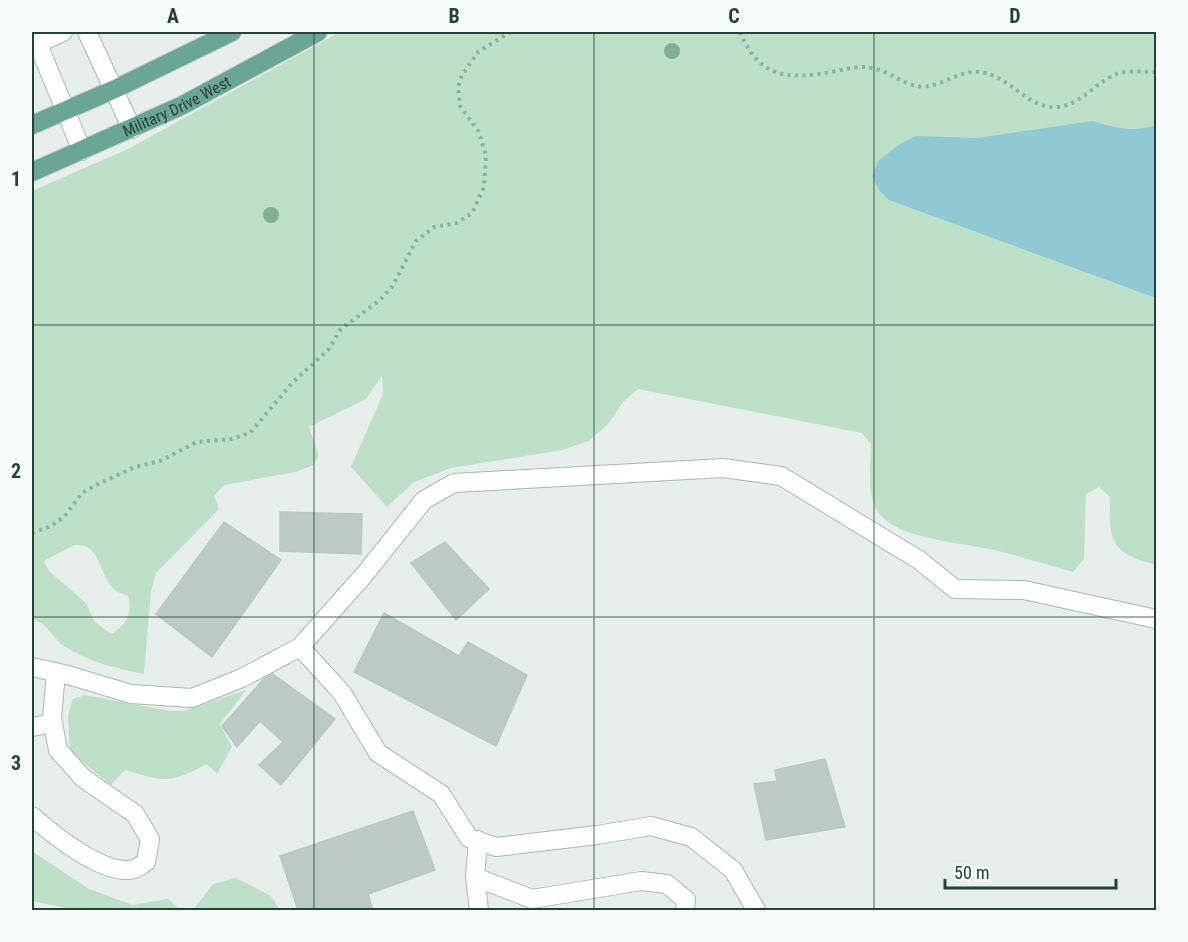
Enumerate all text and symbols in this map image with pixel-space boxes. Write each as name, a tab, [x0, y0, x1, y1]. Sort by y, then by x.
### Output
text: A	[167, 4, 179, 28]
text: B	[448, 4, 460, 28]
text: C	[728, 4, 740, 28]
text: D	[1009, 4, 1021, 28]
street label: Military Drive West	[120, 72, 234, 141]
text: 1	[11, 167, 21, 191]
text: 2	[11, 459, 21, 483]
text: 3	[11, 751, 21, 775]
scale bar	[945, 852, 1116, 890]
text: 50 m	[954, 862, 989, 883]

